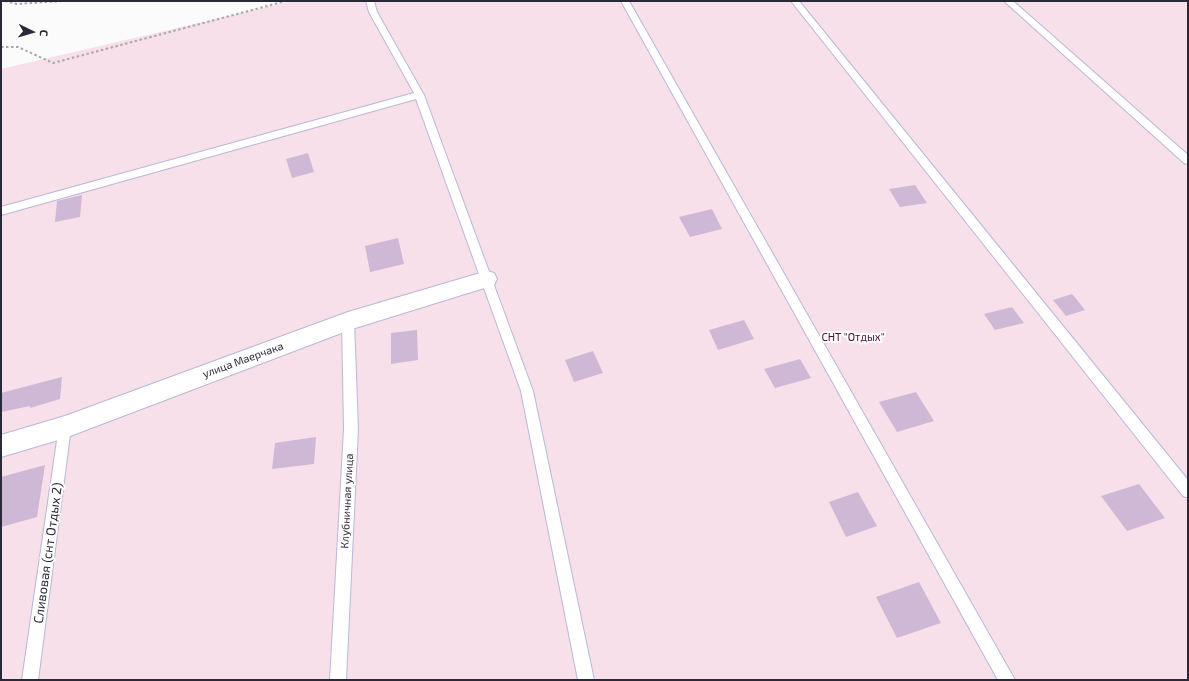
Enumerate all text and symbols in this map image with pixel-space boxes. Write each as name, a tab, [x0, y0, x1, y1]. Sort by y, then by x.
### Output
north arrow	[12, 12, 52, 52]
text: С	[38, 29, 51, 37]
park label: СНТ "Отдых"	[821, 330, 885, 344]
street label: улица Маерчака	[201, 339, 285, 381]
street label: Клубничная улица	[338, 453, 356, 549]
street label: Сливовая (снт Отдых 2)	[30, 481, 66, 625]

